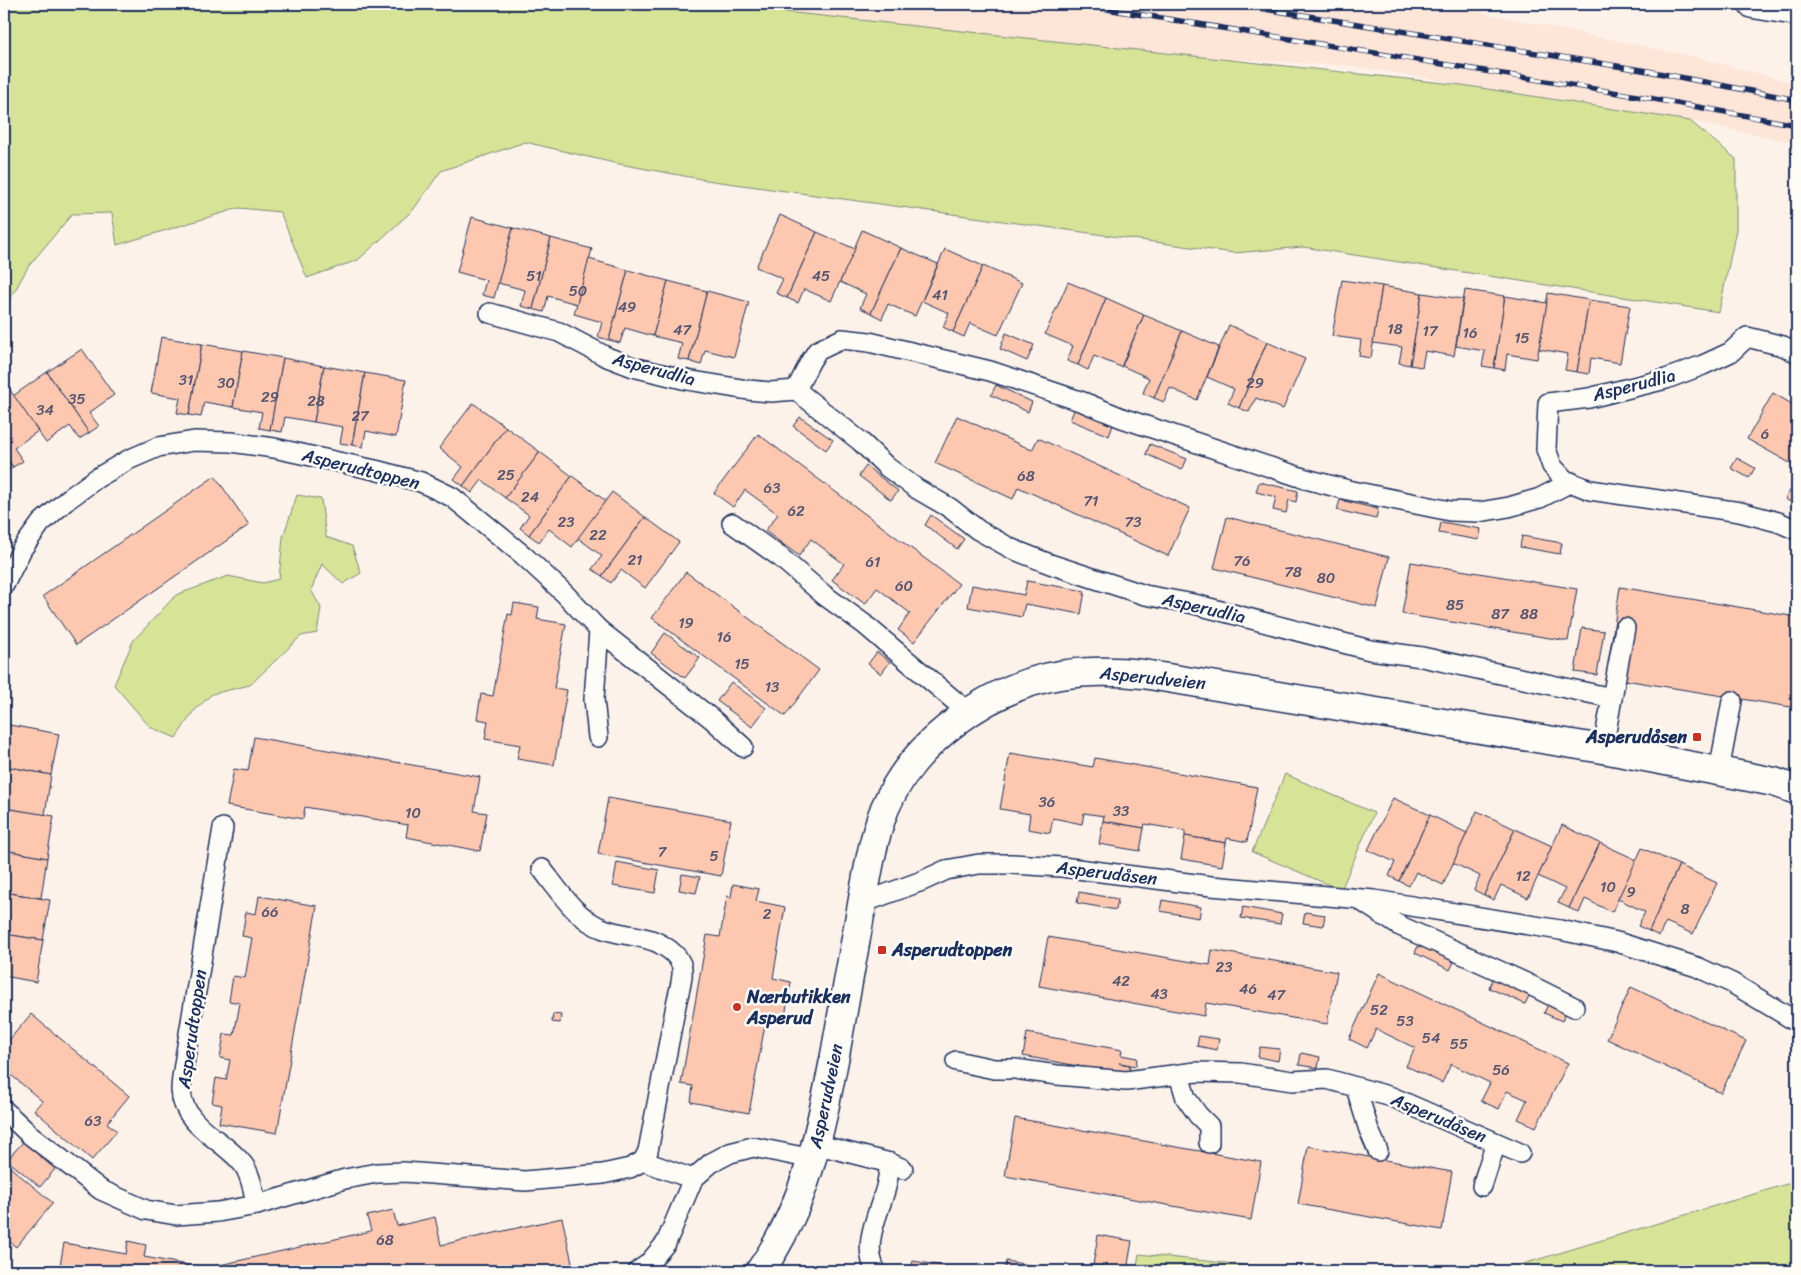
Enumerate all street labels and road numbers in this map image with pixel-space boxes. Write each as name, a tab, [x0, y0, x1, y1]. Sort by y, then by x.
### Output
street label: Asperudlia	[608, 342, 699, 395]
street label: Asperudlia	[1588, 359, 1679, 411]
street label: Asperudtoppen	[298, 439, 423, 499]
street label: Asperudlia	[1158, 583, 1249, 633]
street label: Asperudveien	[1097, 656, 1208, 699]
street label: Asperudåsen	[1054, 851, 1159, 895]
street label: Asperudtoppen	[168, 967, 216, 1092]
street label: Asperudveien	[799, 1040, 853, 1152]
street label: Asperudåsen	[1385, 1083, 1492, 1153]

